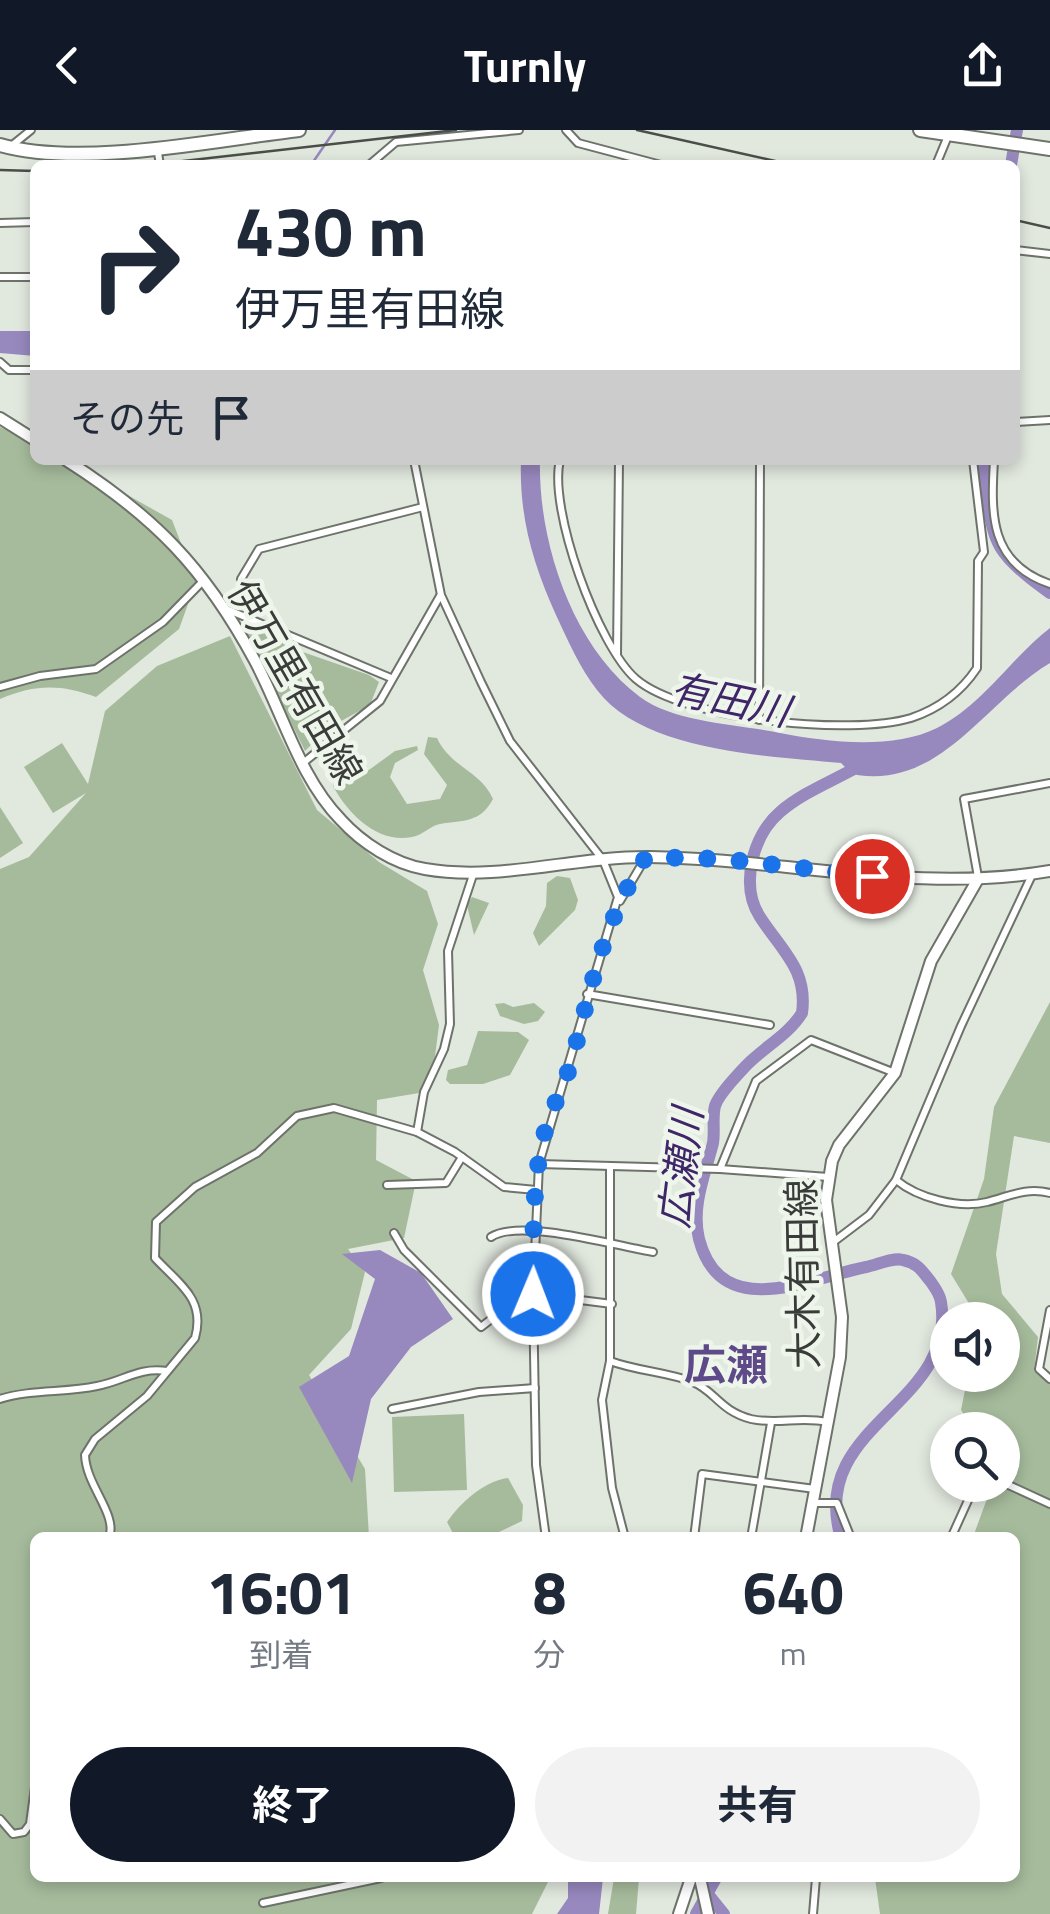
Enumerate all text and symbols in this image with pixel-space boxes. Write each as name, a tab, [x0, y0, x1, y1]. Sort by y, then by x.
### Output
text: Turnly	[464, 31, 586, 99]
icon: back	[40, 38, 95, 93]
icon: share	[955, 38, 1010, 93]
text: 430 m	[235, 177, 427, 283]
icon: right	[70, 200, 200, 330]
text: 伊万里有田線	[235, 274, 505, 342]
text: その先	[70, 389, 184, 447]
icon: arrive	[204, 390, 259, 445]
street label: 伊万里有田線	[214, 568, 378, 795]
water label: 有田川	[665, 657, 799, 743]
pin	[830, 834, 915, 919]
icon: arrive	[845, 849, 900, 904]
water label: 広瀬川	[643, 1101, 719, 1231]
street label: 大木有田線	[771, 1179, 833, 1370]
position arrow	[481, 1242, 585, 1346]
map controls	[930, 1302, 1020, 1502]
button: sound	[930, 1302, 1020, 1392]
district label: 広瀬	[684, 1332, 768, 1396]
button: search	[930, 1412, 1020, 1502]
text: 16:01	[206, 1546, 356, 1637]
text: 8	[533, 1546, 566, 1637]
text: 640	[743, 1546, 844, 1637]
text: m	[780, 1629, 807, 1677]
text: 到着	[249, 1630, 313, 1678]
text: 分	[533, 1630, 565, 1678]
button: 終了	[70, 1747, 515, 1862]
button: 共有	[535, 1747, 980, 1862]

